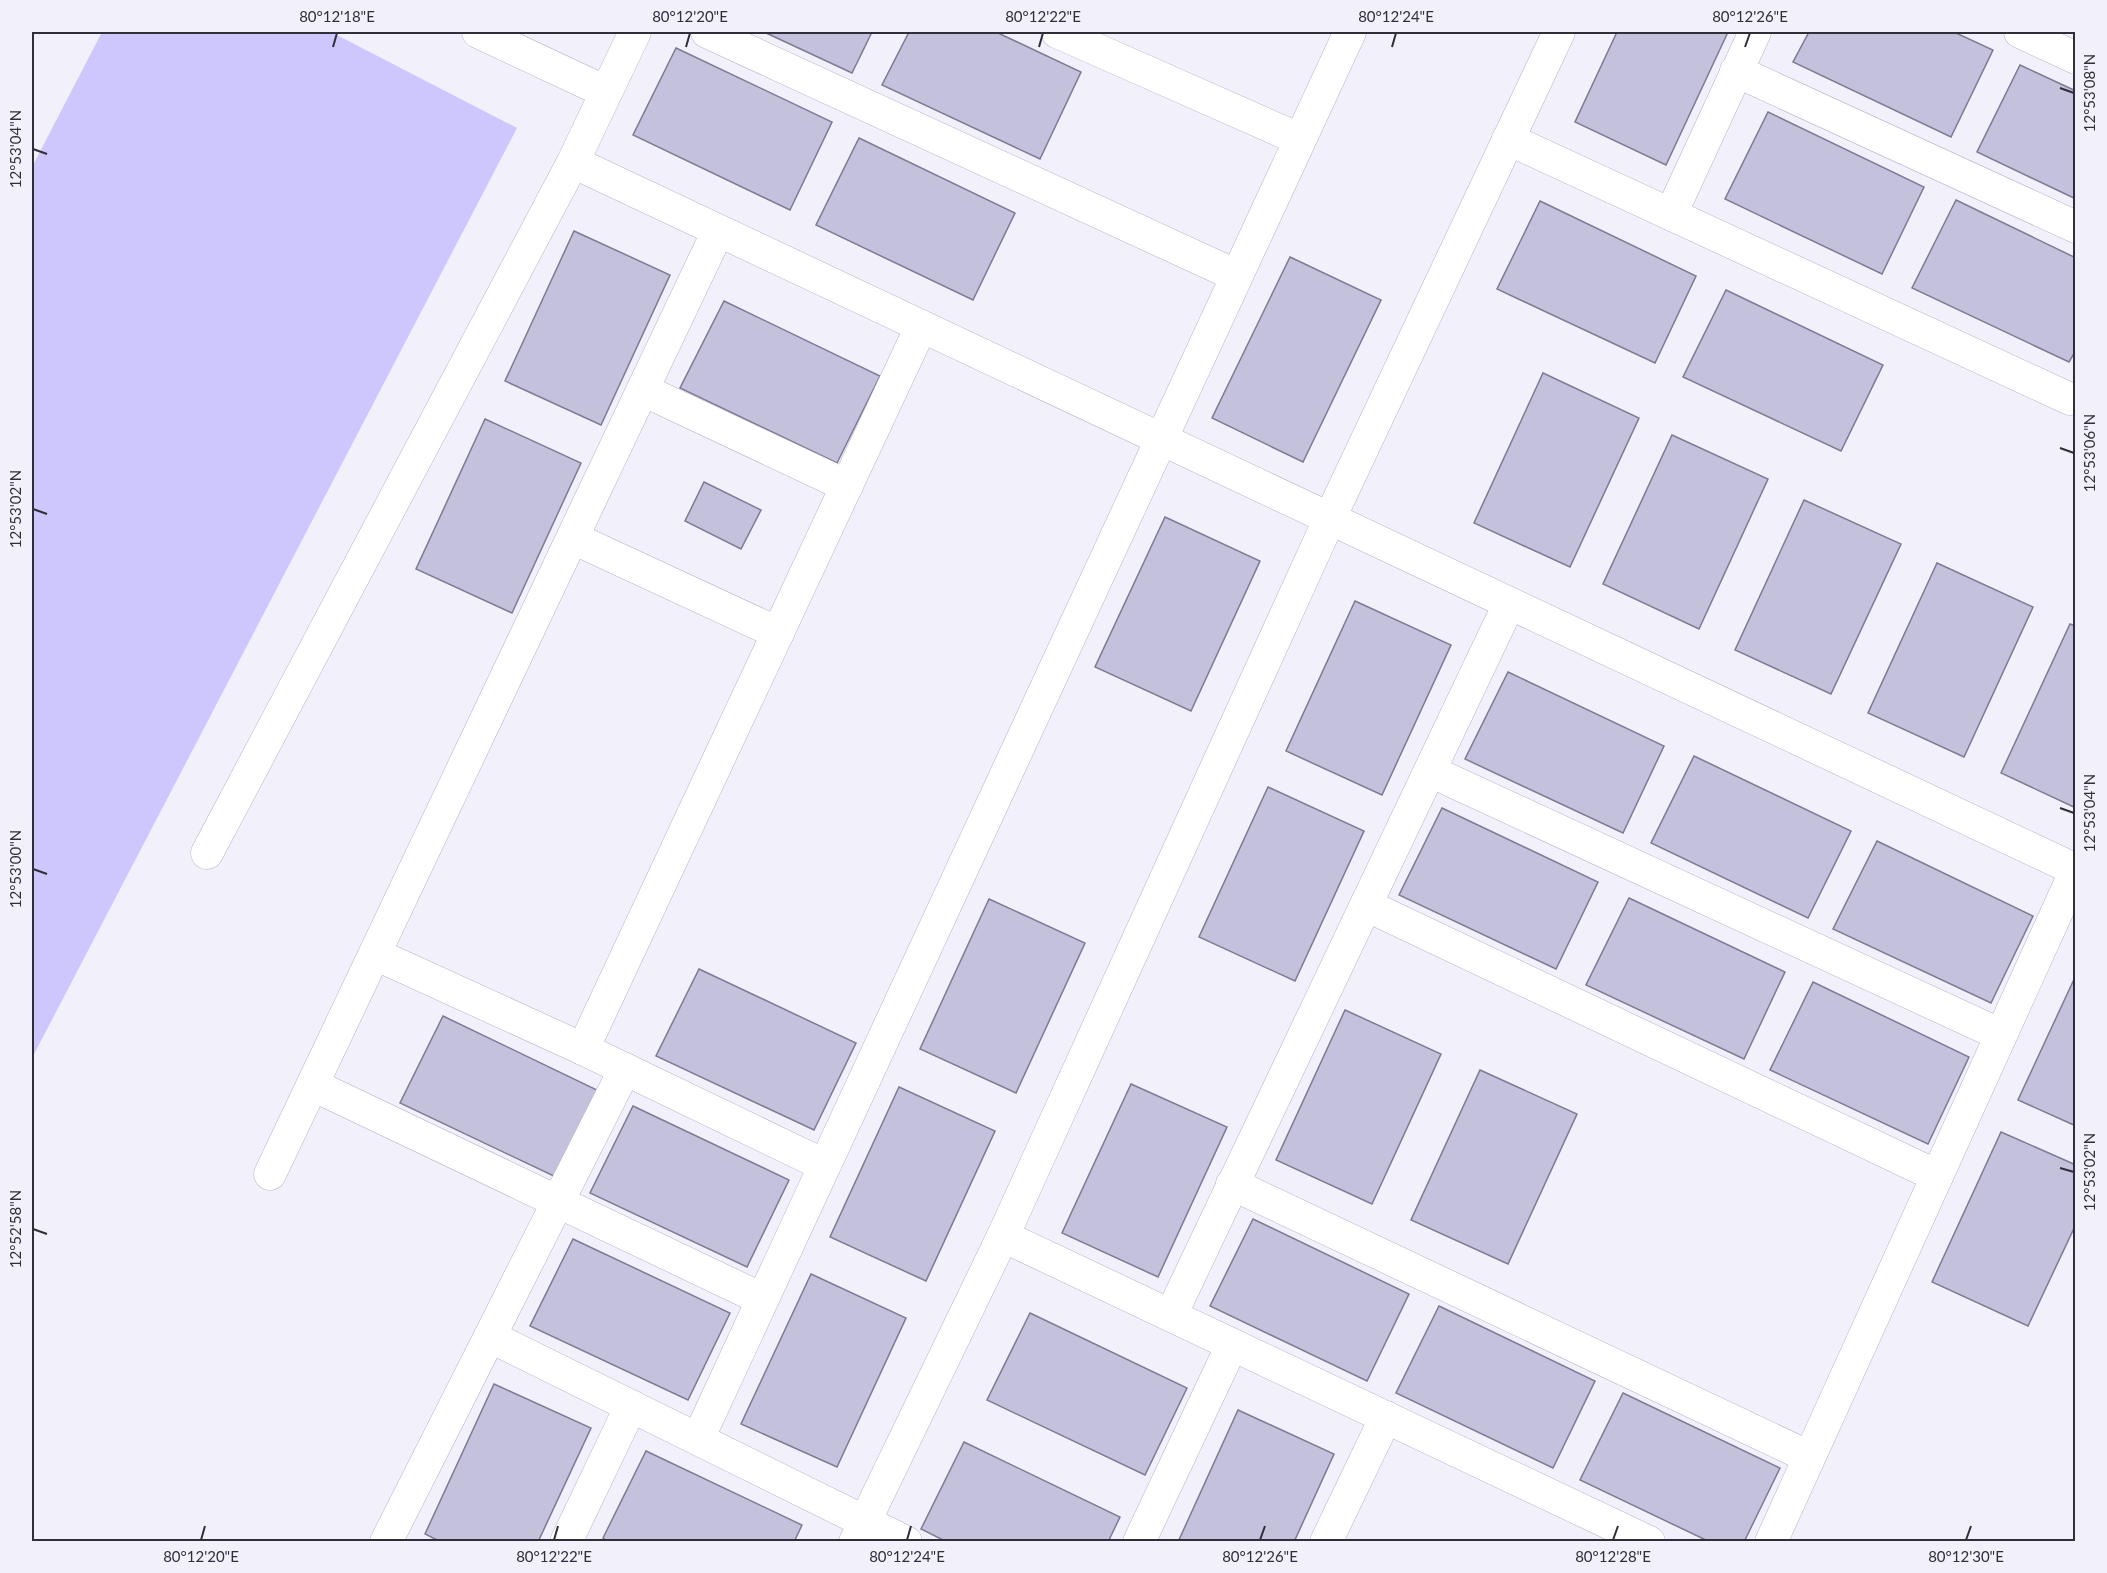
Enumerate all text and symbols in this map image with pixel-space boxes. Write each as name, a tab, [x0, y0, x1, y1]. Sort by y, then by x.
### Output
text: 80°12'18"E	[299, 7, 375, 25]
text: 80°12'20"E	[652, 7, 728, 25]
text: 80°12'22"E	[1005, 7, 1081, 25]
text: 80°12'24"E	[1358, 7, 1434, 25]
text: 80°12'26"E	[1712, 7, 1788, 25]
text: 12°53'08"N	[2080, 54, 2098, 132]
text: 12°53'04"N	[6, 110, 24, 188]
text: 12°53'06"N	[2080, 414, 2098, 492]
text: 12°53'02"N	[6, 470, 24, 548]
text: 12°53'04"N	[2080, 774, 2098, 852]
text: 12°53'00"N	[6, 830, 24, 908]
text: 12°53'02"N	[2080, 1133, 2098, 1211]
text: 12°52'58"N	[6, 1190, 24, 1268]
text: 80°12'20"E	[163, 1547, 239, 1565]
text: 80°12'22"E	[516, 1547, 592, 1565]
text: 80°12'24"E	[869, 1547, 945, 1565]
text: 80°12'26"E	[1222, 1547, 1298, 1565]
text: 80°12'28"E	[1575, 1547, 1651, 1565]
text: 80°12'30"E	[1928, 1547, 2004, 1565]

